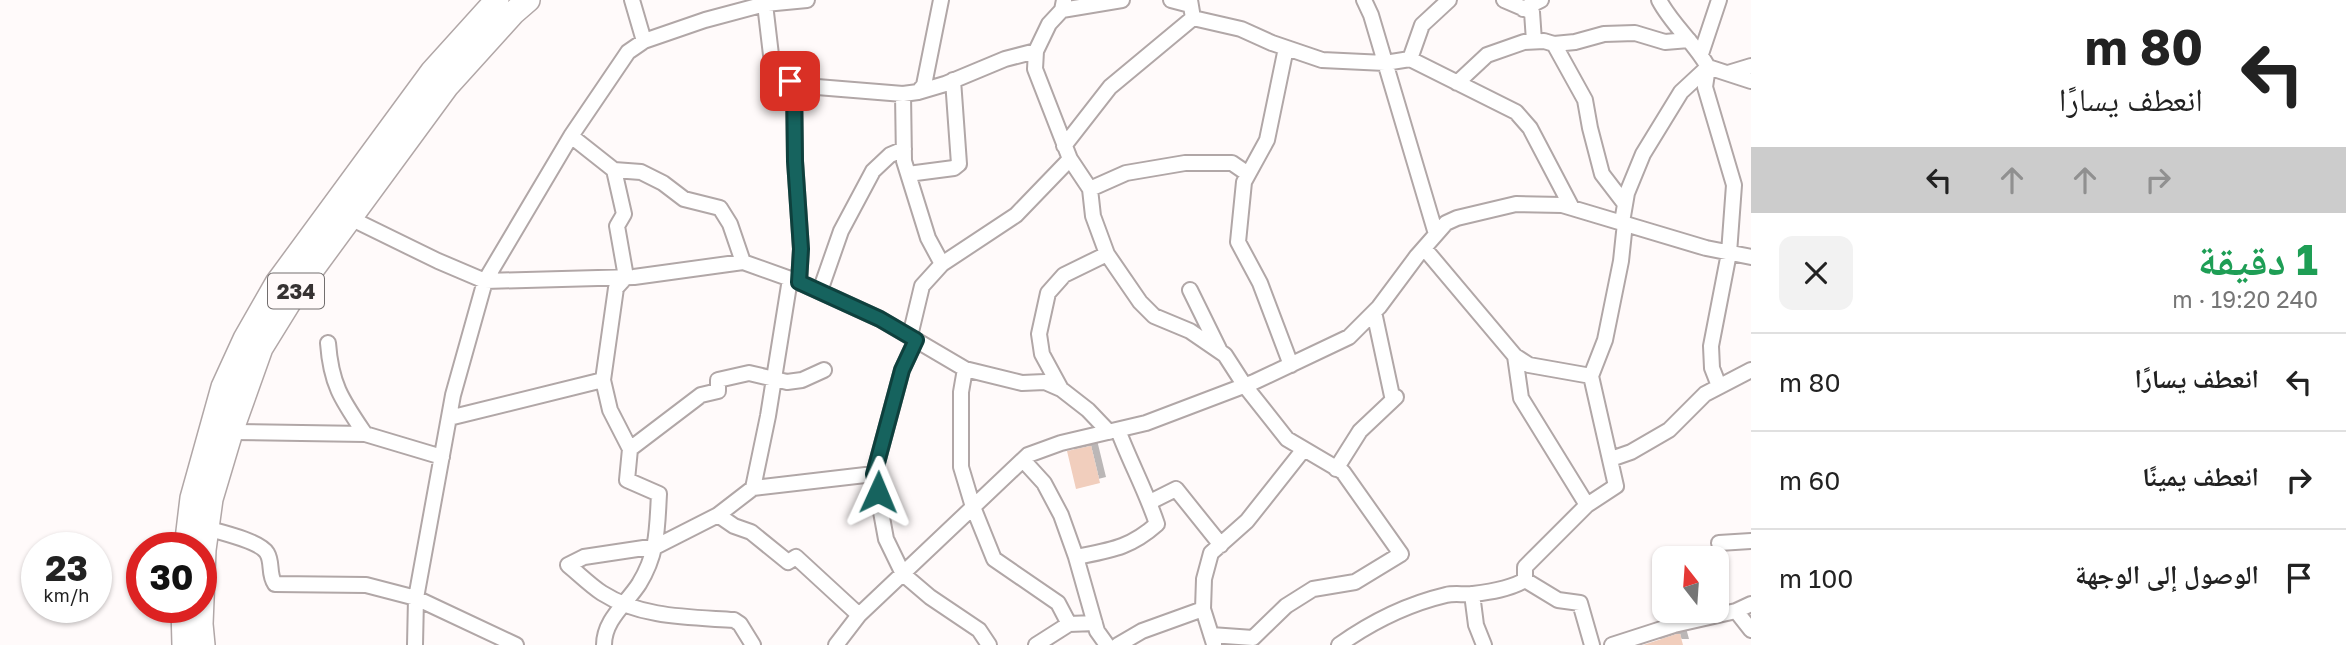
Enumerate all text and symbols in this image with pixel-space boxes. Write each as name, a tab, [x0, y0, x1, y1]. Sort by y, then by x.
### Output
text: 80 m	[2085, 17, 2203, 76]
icon: left	[2227, 28, 2318, 119]
pin	[760, 51, 820, 111]
icon: arrive	[771, 62, 809, 100]
text: انعطف يسارًا	[2059, 80, 2203, 118]
icon: left	[1920, 161, 1958, 199]
icon: ahead	[1993, 161, 2031, 199]
icon: ahead	[2066, 161, 2104, 199]
icon: right	[2139, 161, 2177, 199]
text: 1 دقيقة	[2198, 234, 2318, 284]
button: close	[1779, 236, 1853, 310]
road number: 234	[268, 274, 324, 308]
text: 240 m · 19:20	[2172, 285, 2318, 313]
text: انعطف يسارًا	[2135, 363, 2259, 394]
icon: left	[2280, 363, 2318, 401]
text: 80 m	[1779, 367, 1841, 398]
position arrow	[841, 455, 915, 529]
text: انعطف يمينًا	[2142, 461, 2259, 492]
icon: right	[2280, 461, 2318, 499]
text: 60 m	[1779, 465, 1840, 496]
speed limit sign: 30	[126, 532, 217, 623]
north arrow	[1652, 546, 1729, 623]
map controls	[1652, 546, 1729, 623]
text: 23	[45, 547, 88, 589]
text: الوصول إلى الوجهة	[2075, 559, 2259, 590]
icon: arrive	[2280, 559, 2318, 597]
text: 100 m	[1779, 563, 1853, 594]
text: km/h	[44, 584, 89, 606]

